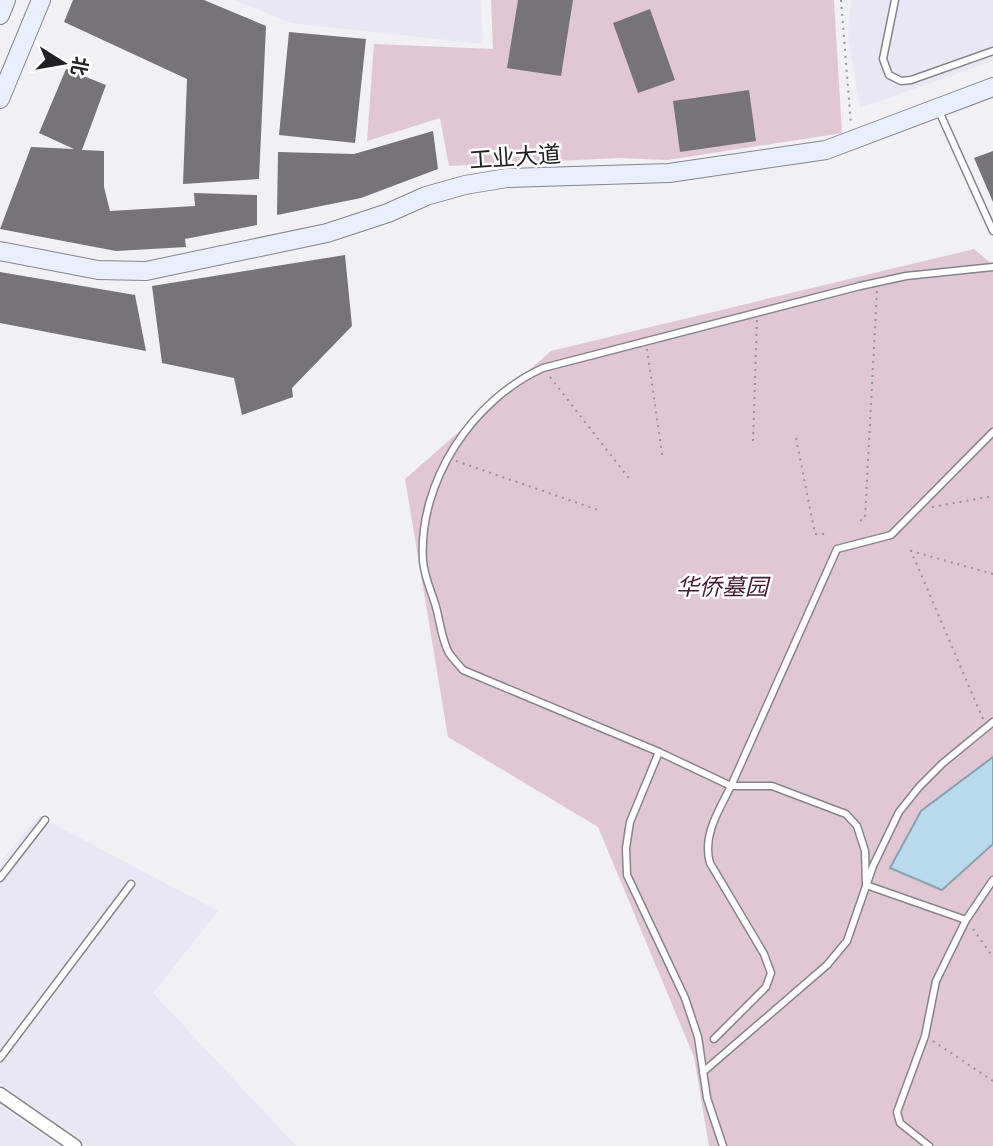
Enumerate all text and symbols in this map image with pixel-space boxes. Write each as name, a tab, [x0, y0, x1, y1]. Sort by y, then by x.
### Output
north arrow	[28, 28, 98, 98]
text: 北	[66, 55, 92, 78]
street label: 工业大道	[468, 140, 562, 174]
park label: 华侨墓园	[676, 573, 771, 601]

